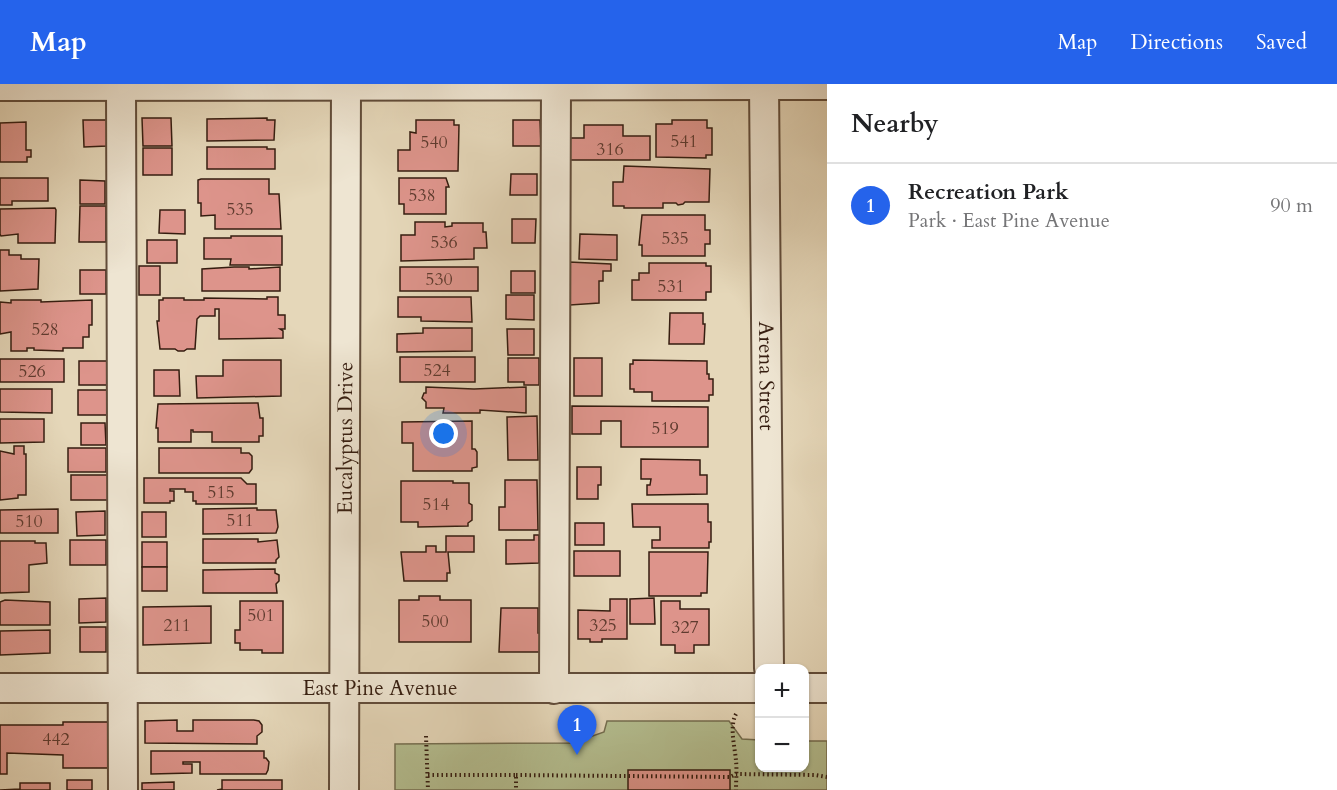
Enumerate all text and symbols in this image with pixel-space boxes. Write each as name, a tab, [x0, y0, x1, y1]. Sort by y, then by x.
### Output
text: Map	[30, 23, 87, 61]
text: Map	[1057, 28, 1097, 57]
text: Directions	[1130, 28, 1223, 57]
text: Saved	[1256, 28, 1307, 57]
text: Nearby	[851, 106, 939, 141]
house number: 541	[670, 129, 698, 154]
house number: 540	[420, 130, 448, 155]
house number: 316	[596, 137, 624, 162]
text: Recreation Park	[908, 177, 1069, 207]
house number: 538	[408, 183, 436, 208]
text: 1	[865, 192, 876, 219]
text: 90 m	[1270, 192, 1313, 219]
house number: 535	[226, 197, 254, 222]
text: Park · East Pine Avenue	[908, 207, 1110, 234]
house number: 535	[661, 226, 689, 251]
house number: 536	[430, 230, 458, 255]
house number: 530	[425, 267, 453, 292]
house number: 531	[657, 274, 685, 299]
house number: 528	[31, 317, 59, 342]
street label: Arena Street	[752, 321, 781, 431]
house number: 524	[423, 358, 451, 383]
house number: 526	[18, 359, 46, 384]
street label: Eucalyptus Drive	[330, 362, 360, 514]
house number: 519	[651, 416, 679, 441]
your location	[429, 419, 458, 448]
house number: 515	[207, 480, 235, 505]
house number: 514	[422, 492, 450, 517]
house number: 511	[226, 508, 254, 533]
house number: 510	[15, 509, 43, 534]
house number: 501	[247, 603, 275, 628]
house number: 500	[421, 609, 449, 634]
house number: 211	[163, 613, 191, 638]
house number: 325	[589, 613, 617, 638]
house number: 327	[671, 615, 699, 640]
map controls	[755, 664, 809, 772]
button: +	[755, 664, 809, 718]
street label: East Pine Avenue	[303, 674, 457, 703]
pin: 1	[558, 706, 596, 755]
button: −	[755, 718, 809, 772]
house number: 442	[42, 727, 70, 752]

